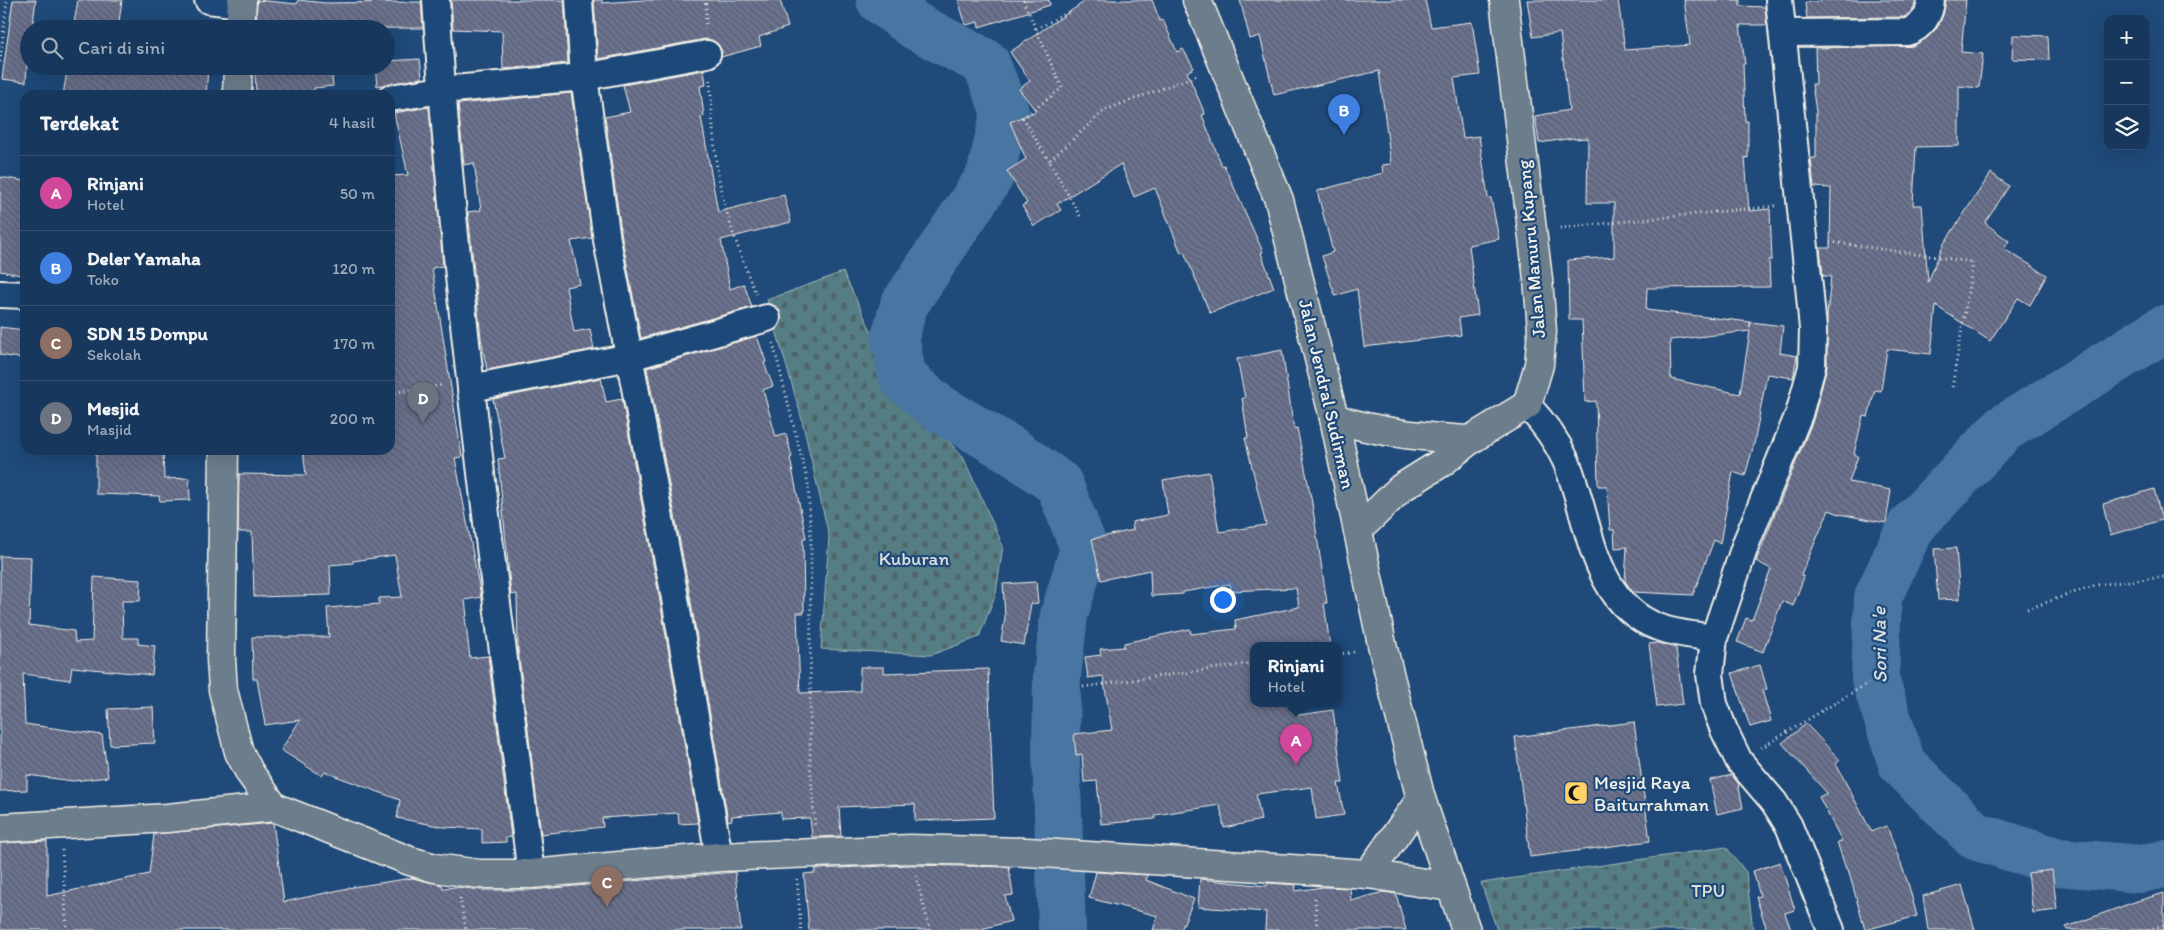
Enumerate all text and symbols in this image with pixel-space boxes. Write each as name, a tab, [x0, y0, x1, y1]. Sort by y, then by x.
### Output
map controls	[2104, 15, 2149, 150]
button: +	[2104, 15, 2149, 60]
search box	[20, 20, 395, 75]
icon: search	[38, 34, 66, 62]
text: Cari di sini	[78, 36, 165, 59]
button: −	[2104, 60, 2149, 105]
pin: B	[1328, 94, 1360, 135]
button: layers	[2104, 105, 2149, 150]
text: Terdekat	[40, 110, 119, 135]
text: 4 hasil	[329, 113, 375, 132]
street label: Jalan Manuru Kupang	[1512, 159, 1550, 339]
text: Rinjani	[87, 172, 144, 195]
text: A	[51, 184, 61, 203]
text: 50 m	[340, 184, 375, 203]
text: Hotel	[87, 195, 124, 214]
text: Deler Yamaha	[87, 247, 201, 270]
text: B	[51, 259, 61, 278]
text: 120 m	[332, 259, 375, 278]
text: Toko	[87, 270, 119, 289]
street label: Jalan Jendral Sudirman	[1294, 297, 1360, 491]
text: SDN 15 Dompu	[87, 322, 208, 345]
text: C	[51, 334, 61, 353]
text: 170 m	[333, 334, 375, 353]
text: Sekolah	[87, 345, 141, 364]
pin: D	[407, 382, 439, 423]
text: Mesjid	[87, 397, 139, 420]
text: D	[51, 409, 61, 428]
text: 200 m	[330, 409, 375, 428]
text: Masjid	[87, 420, 132, 439]
park label: Kuburan	[879, 547, 949, 570]
your location	[1210, 587, 1236, 613]
water label: Sori Na'e	[1866, 605, 1892, 683]
popup	[1250, 642, 1342, 707]
text: Rinjani	[1268, 654, 1324, 677]
text: Hotel	[1268, 677, 1305, 696]
pin: A	[1280, 724, 1312, 765]
place label: Mesjid Raya Baiturrahman	[1594, 771, 1709, 816]
mosque icon: Mesjid Raya Baiturrahman	[1563, 780, 1589, 806]
pin: C	[591, 866, 623, 907]
park label: TPU	[1691, 879, 1725, 902]

